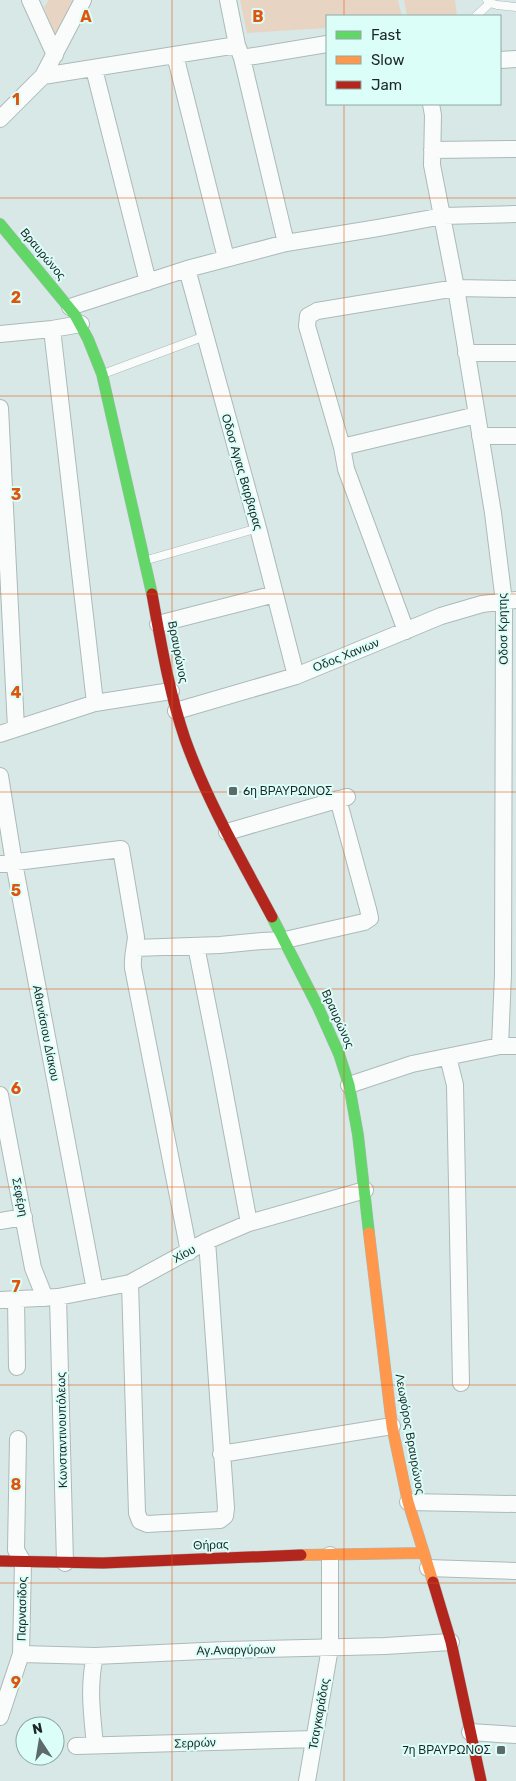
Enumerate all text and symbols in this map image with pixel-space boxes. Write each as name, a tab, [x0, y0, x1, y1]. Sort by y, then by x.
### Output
text: A	[80, 7, 92, 26]
text: B	[252, 7, 264, 26]
legend	[326, 15, 501, 105]
text: Fast	[371, 26, 401, 44]
text: Slow	[371, 51, 404, 69]
text: Jam	[371, 76, 402, 94]
text: 1	[12, 90, 20, 109]
street label: Βραυρώνος	[17, 225, 69, 283]
text: 2	[11, 288, 21, 307]
street label: Οδοσ Αγιας Βαρβαρας	[219, 412, 265, 532]
text: 3	[11, 485, 21, 504]
street label: Οδοσ Κρητης	[495, 593, 511, 665]
street label: Βραυρώνος	[165, 620, 191, 684]
street label: Οδος Χανιων	[311, 635, 381, 675]
text: 4	[11, 683, 22, 702]
place label: 6η ΒΡΑΥΡΩΝΟΣ	[243, 784, 332, 798]
marker: 6η ΒΡΑΥΡΩΝΟΣ	[227, 785, 239, 797]
text: 5	[11, 881, 21, 900]
street label: Αθανάσιου Δίακου	[30, 984, 62, 1082]
street label: Βραυρώνος	[319, 987, 357, 1051]
text: 6	[11, 1079, 21, 1098]
street label: Σεφέρη	[9, 1176, 31, 1218]
street label: Χίου	[170, 1242, 198, 1266]
text: 7	[11, 1277, 21, 1296]
street label: Κωνσταντινουπόλεως	[54, 1372, 70, 1488]
street label: Λεωφόρος Βραυρώνος	[392, 1373, 428, 1496]
text: 8	[11, 1475, 22, 1494]
street label: Θήρας	[193, 1537, 229, 1553]
street label: Παρνασίδος	[14, 1576, 30, 1641]
street label: Αγ.Αναργύρων	[196, 1642, 276, 1658]
text: 9	[11, 1673, 21, 1692]
street label: Τσαγκαράδας	[306, 1677, 332, 1751]
north arrow	[15, 1716, 65, 1766]
text: N	[31, 1719, 44, 1738]
street label: Σερρών	[174, 1735, 216, 1751]
place label: 7η ΒΡΑΥΡΩΝΟΣ	[403, 1743, 491, 1757]
marker: 7η ΒΡΑΥΡΩΝΟΣ	[495, 1744, 507, 1756]

